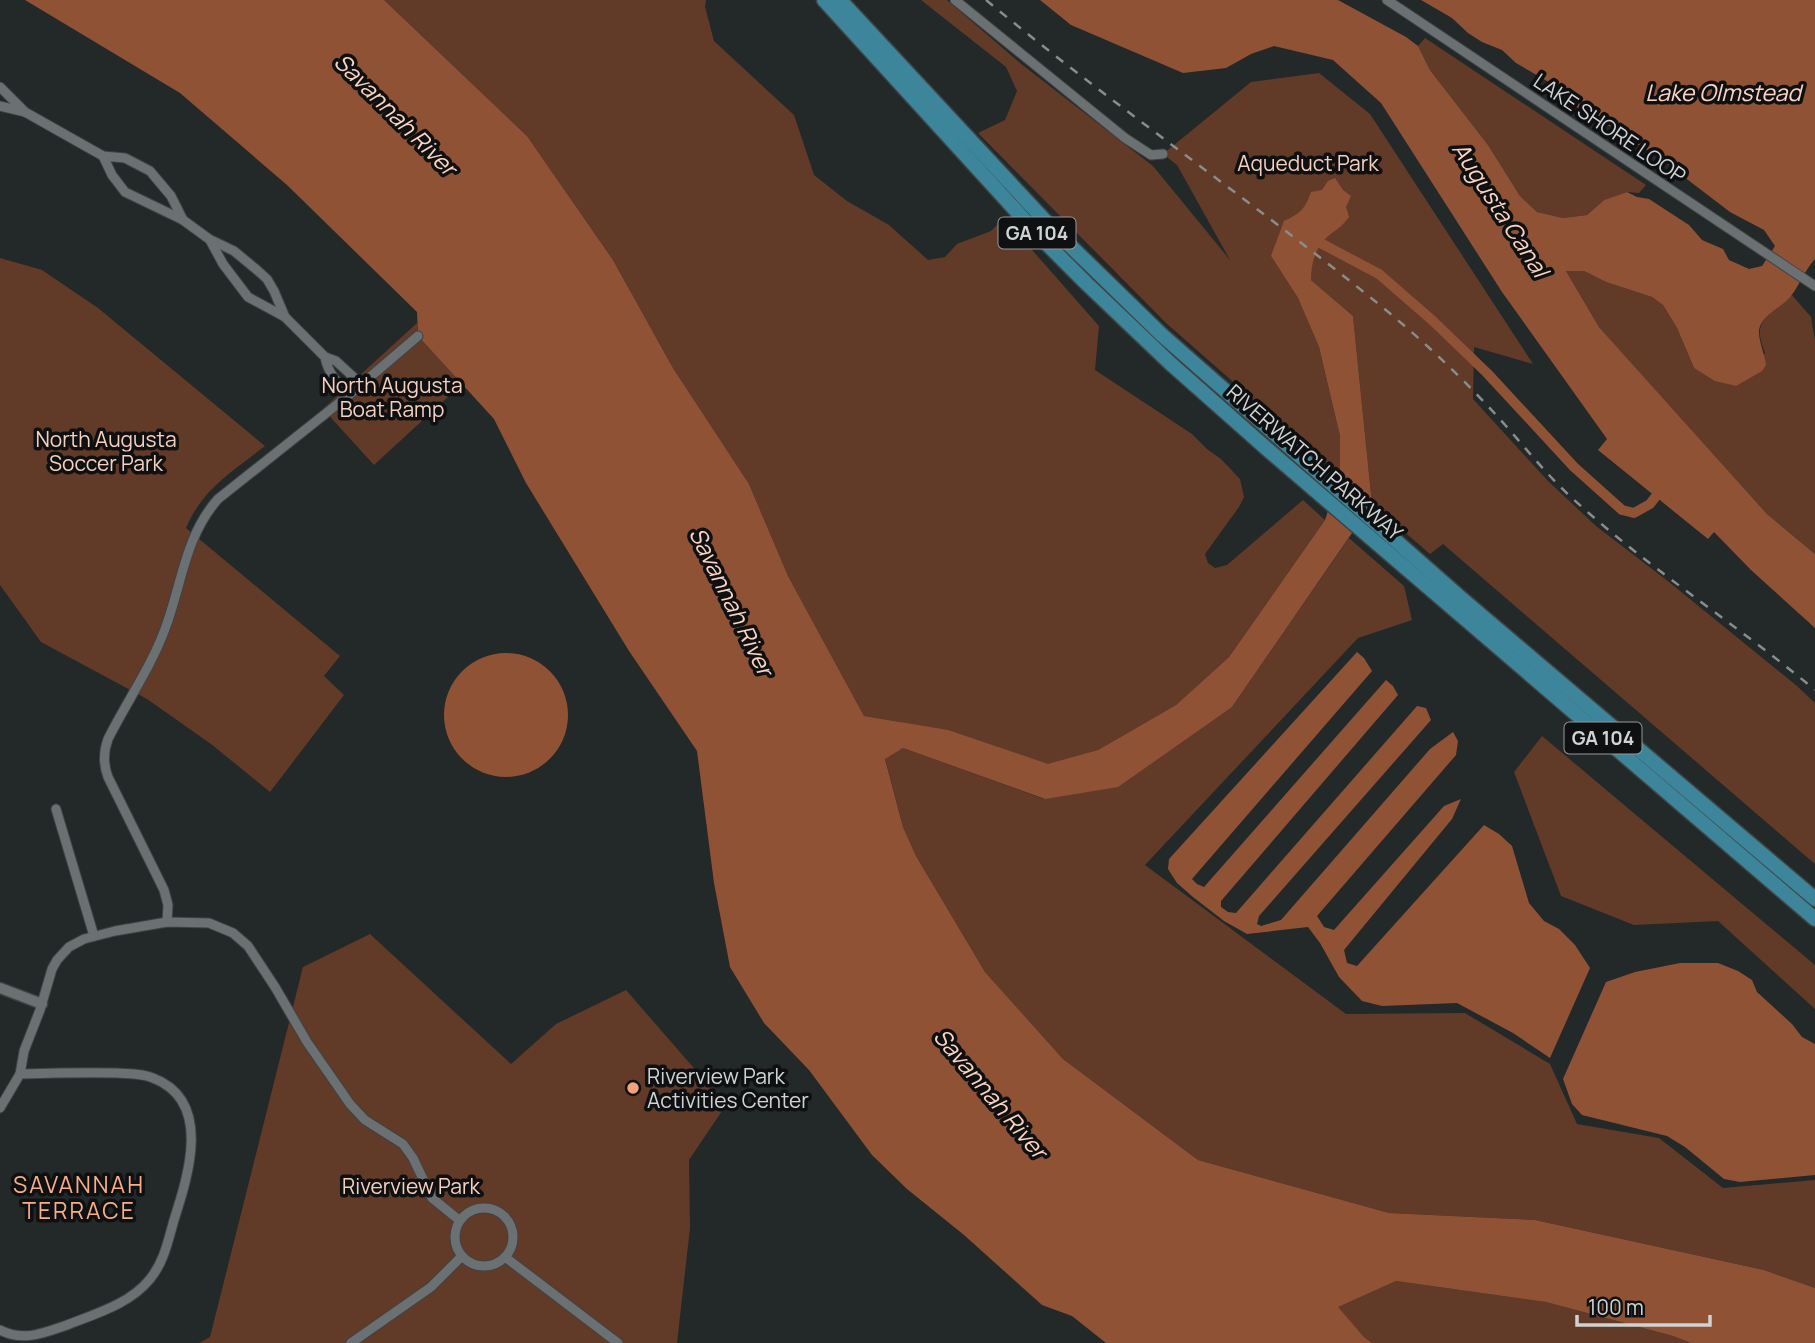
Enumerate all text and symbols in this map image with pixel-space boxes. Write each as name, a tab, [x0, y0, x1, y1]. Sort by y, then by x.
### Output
water label: Savannah River	[328, 46, 466, 184]
street label: LAKE SHORE LOOP	[1528, 67, 1692, 190]
water label: Lake Olmstead	[1645, 76, 1804, 108]
water label: Augusta Canal	[1445, 135, 1558, 285]
park label: Aqueduct Park	[1237, 149, 1379, 177]
road number: GA 104	[998, 218, 1076, 248]
park label: North Augusta Boat Ramp	[321, 371, 463, 423]
street label: RIVERWATCH PARKWAY	[1221, 378, 1409, 547]
park label: North Augusta Soccer Park	[35, 425, 177, 477]
water label: Savannah River	[682, 521, 783, 683]
road number: GA 104	[1564, 722, 1642, 754]
water label: Savannah River	[927, 1021, 1057, 1167]
place label: Riverview Park Activities Center	[647, 1062, 809, 1114]
marker: Riverview Park Activities Center	[625, 1080, 641, 1096]
district label: SAVANNAH TERRACE	[13, 1168, 145, 1226]
park label: Riverview Park	[342, 1172, 480, 1200]
scale bar	[1577, 1284, 1710, 1328]
text: 100 m	[1588, 1293, 1644, 1321]

